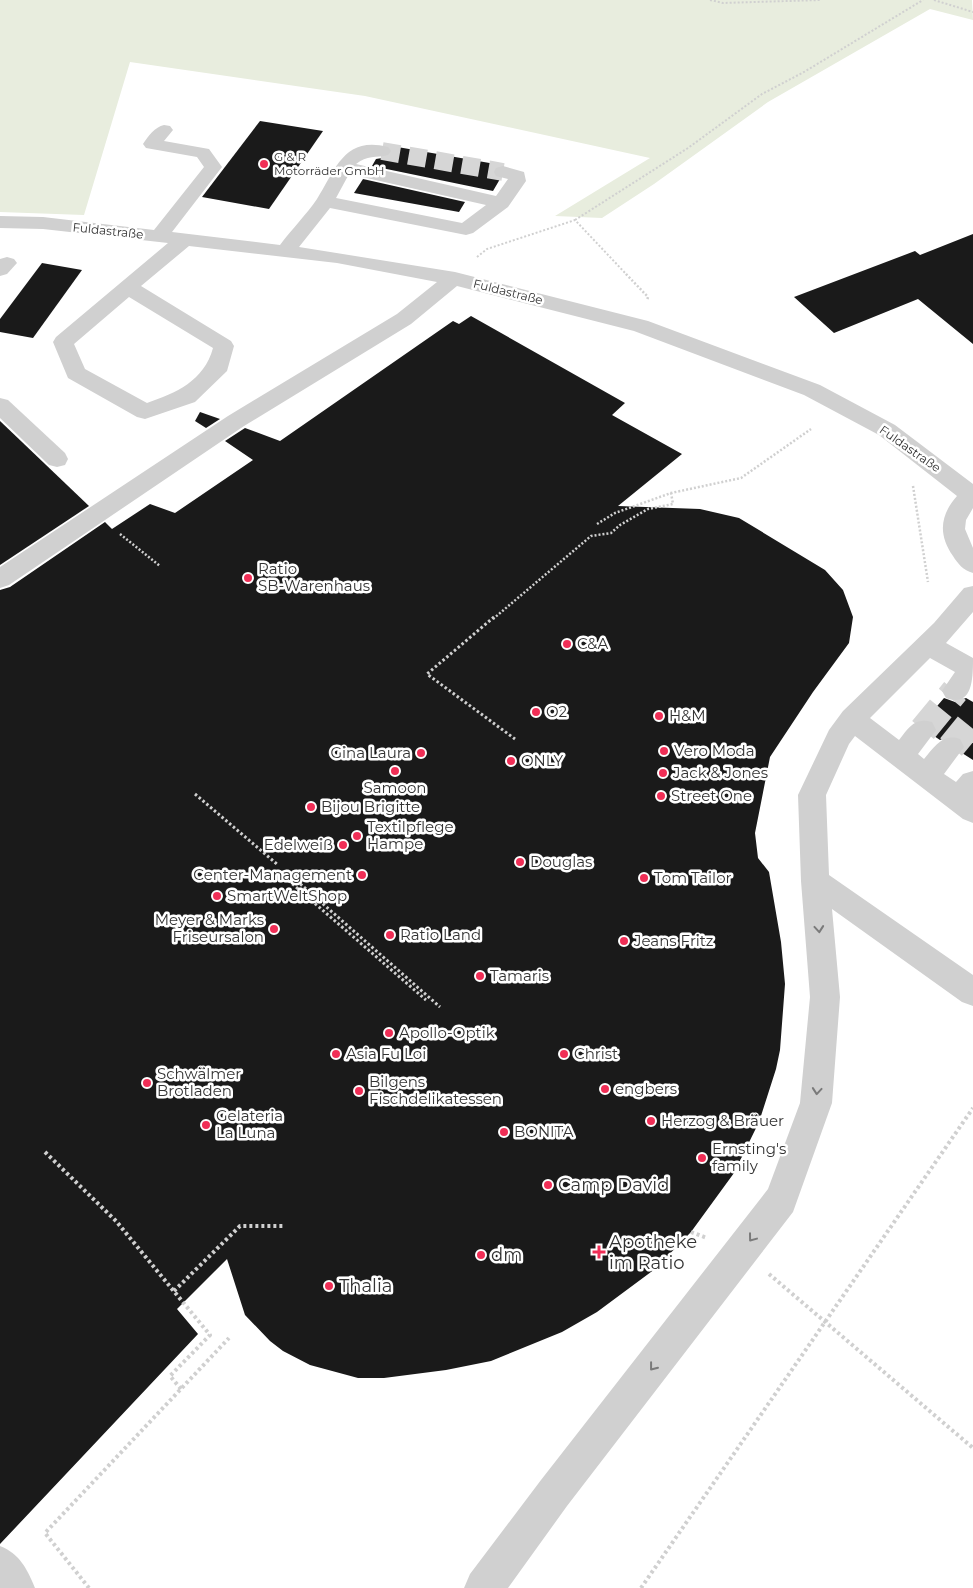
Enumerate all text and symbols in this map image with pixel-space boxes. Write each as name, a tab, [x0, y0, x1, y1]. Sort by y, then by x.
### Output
place label: G & R Motorräder GmbH	[274, 149, 385, 178]
marker: G & R Motorräder GmbH	[258, 158, 270, 170]
street label: Fuldastraße	[72, 219, 144, 242]
street label: Fuldastraße	[472, 276, 545, 307]
street label: Fuldastraße	[877, 422, 944, 475]
place label: Ratio SB-Warenhaus	[258, 559, 370, 595]
marker: Ratio SB-Warenhaus	[242, 572, 254, 584]
place label: C&A	[577, 634, 609, 653]
marker: C&A	[561, 638, 573, 650]
place label: O2	[546, 702, 567, 721]
marker: O2	[530, 706, 542, 718]
place label: H&M	[669, 706, 706, 725]
marker: H&M	[653, 710, 665, 722]
place label: Vero Moda	[674, 741, 755, 760]
place label: Gina Laura	[330, 743, 411, 762]
marker: Vero Moda	[658, 745, 670, 757]
marker: Gina Laura	[415, 747, 427, 759]
place label: ONLY	[521, 751, 564, 770]
marker: ONLY	[505, 755, 517, 767]
place label: Jack & Jones	[672, 763, 768, 782]
marker: Samoon	[389, 765, 401, 777]
marker: Jack & Jones	[657, 767, 669, 779]
place label: Samoon	[364, 778, 426, 797]
place label: Street One	[671, 786, 752, 805]
marker: Street One	[655, 790, 667, 802]
place label: Bijou Brigitte	[321, 797, 420, 816]
marker: Bijou Brigitte	[305, 801, 317, 813]
place label: Textilpflege Hampe	[367, 817, 454, 853]
marker: Textilpflege Hampe	[351, 830, 363, 842]
place label: Edelweiß	[264, 835, 333, 854]
marker: Edelweiß	[337, 839, 349, 851]
place label: Douglas	[530, 852, 592, 871]
marker: Douglas	[514, 856, 526, 868]
place label: Center-Management	[193, 865, 352, 884]
place label: Tom Tailor	[654, 868, 732, 887]
marker: Center-Management	[356, 869, 368, 881]
marker: Tom Tailor	[638, 872, 650, 884]
place label: SmartWeltShop	[227, 886, 347, 905]
marker: SmartWeltShop	[211, 890, 223, 902]
place label: Meyer & Marks Friseursalon	[155, 910, 264, 946]
marker: Meyer & Marks Friseursalon	[268, 923, 280, 935]
place label: Ratio Land	[400, 925, 481, 944]
one-way arrow	[813, 926, 824, 934]
marker: Ratio Land	[384, 929, 396, 941]
place label: Jeans Fritz	[633, 931, 714, 950]
marker: Jeans Fritz	[618, 935, 630, 947]
place label: Tamaris	[490, 966, 549, 985]
marker: Tamaris	[474, 970, 486, 982]
place label: Apollo-Optik	[399, 1023, 495, 1042]
marker: Apollo-Optik	[383, 1027, 395, 1039]
place label: Asia Fu Loi	[346, 1044, 426, 1063]
place label: Christ	[574, 1044, 618, 1063]
marker: Asia Fu Loi	[330, 1048, 342, 1060]
marker: Christ	[558, 1048, 570, 1060]
place label: Schwälmer Brotladen	[157, 1064, 241, 1100]
place label: Bilgens Fischdelikatessen	[369, 1072, 502, 1108]
marker: Schwälmer Brotladen	[141, 1077, 153, 1089]
place label: engbers	[615, 1079, 677, 1098]
marker: engbers	[599, 1083, 611, 1095]
marker: Bilgens Fischdelikatessen	[353, 1085, 365, 1097]
one-way arrow	[812, 1088, 823, 1096]
place label: Gelateria La Luna	[216, 1106, 283, 1142]
place label: Herzog & Bräuer	[661, 1111, 784, 1130]
marker: Herzog & Bräuer	[645, 1115, 657, 1127]
marker: Gelateria La Luna	[200, 1119, 212, 1131]
place label: BONITA	[514, 1122, 574, 1141]
marker: BONITA	[498, 1126, 510, 1138]
place label: Ernsting's family	[712, 1139, 786, 1175]
marker: Ernsting's family	[696, 1152, 708, 1164]
place label: Camp David	[558, 1174, 669, 1196]
marker: Camp David	[542, 1179, 554, 1191]
place label: Apotheke im Ratio	[609, 1231, 697, 1274]
one-way arrow	[749, 1232, 757, 1241]
place label: dm	[491, 1244, 522, 1266]
marker: Apotheke im Ratio	[593, 1246, 605, 1258]
marker: dm	[475, 1249, 487, 1261]
place label: Thalia	[339, 1275, 392, 1297]
marker: Thalia	[323, 1280, 335, 1292]
one-way arrow	[650, 1361, 659, 1371]

